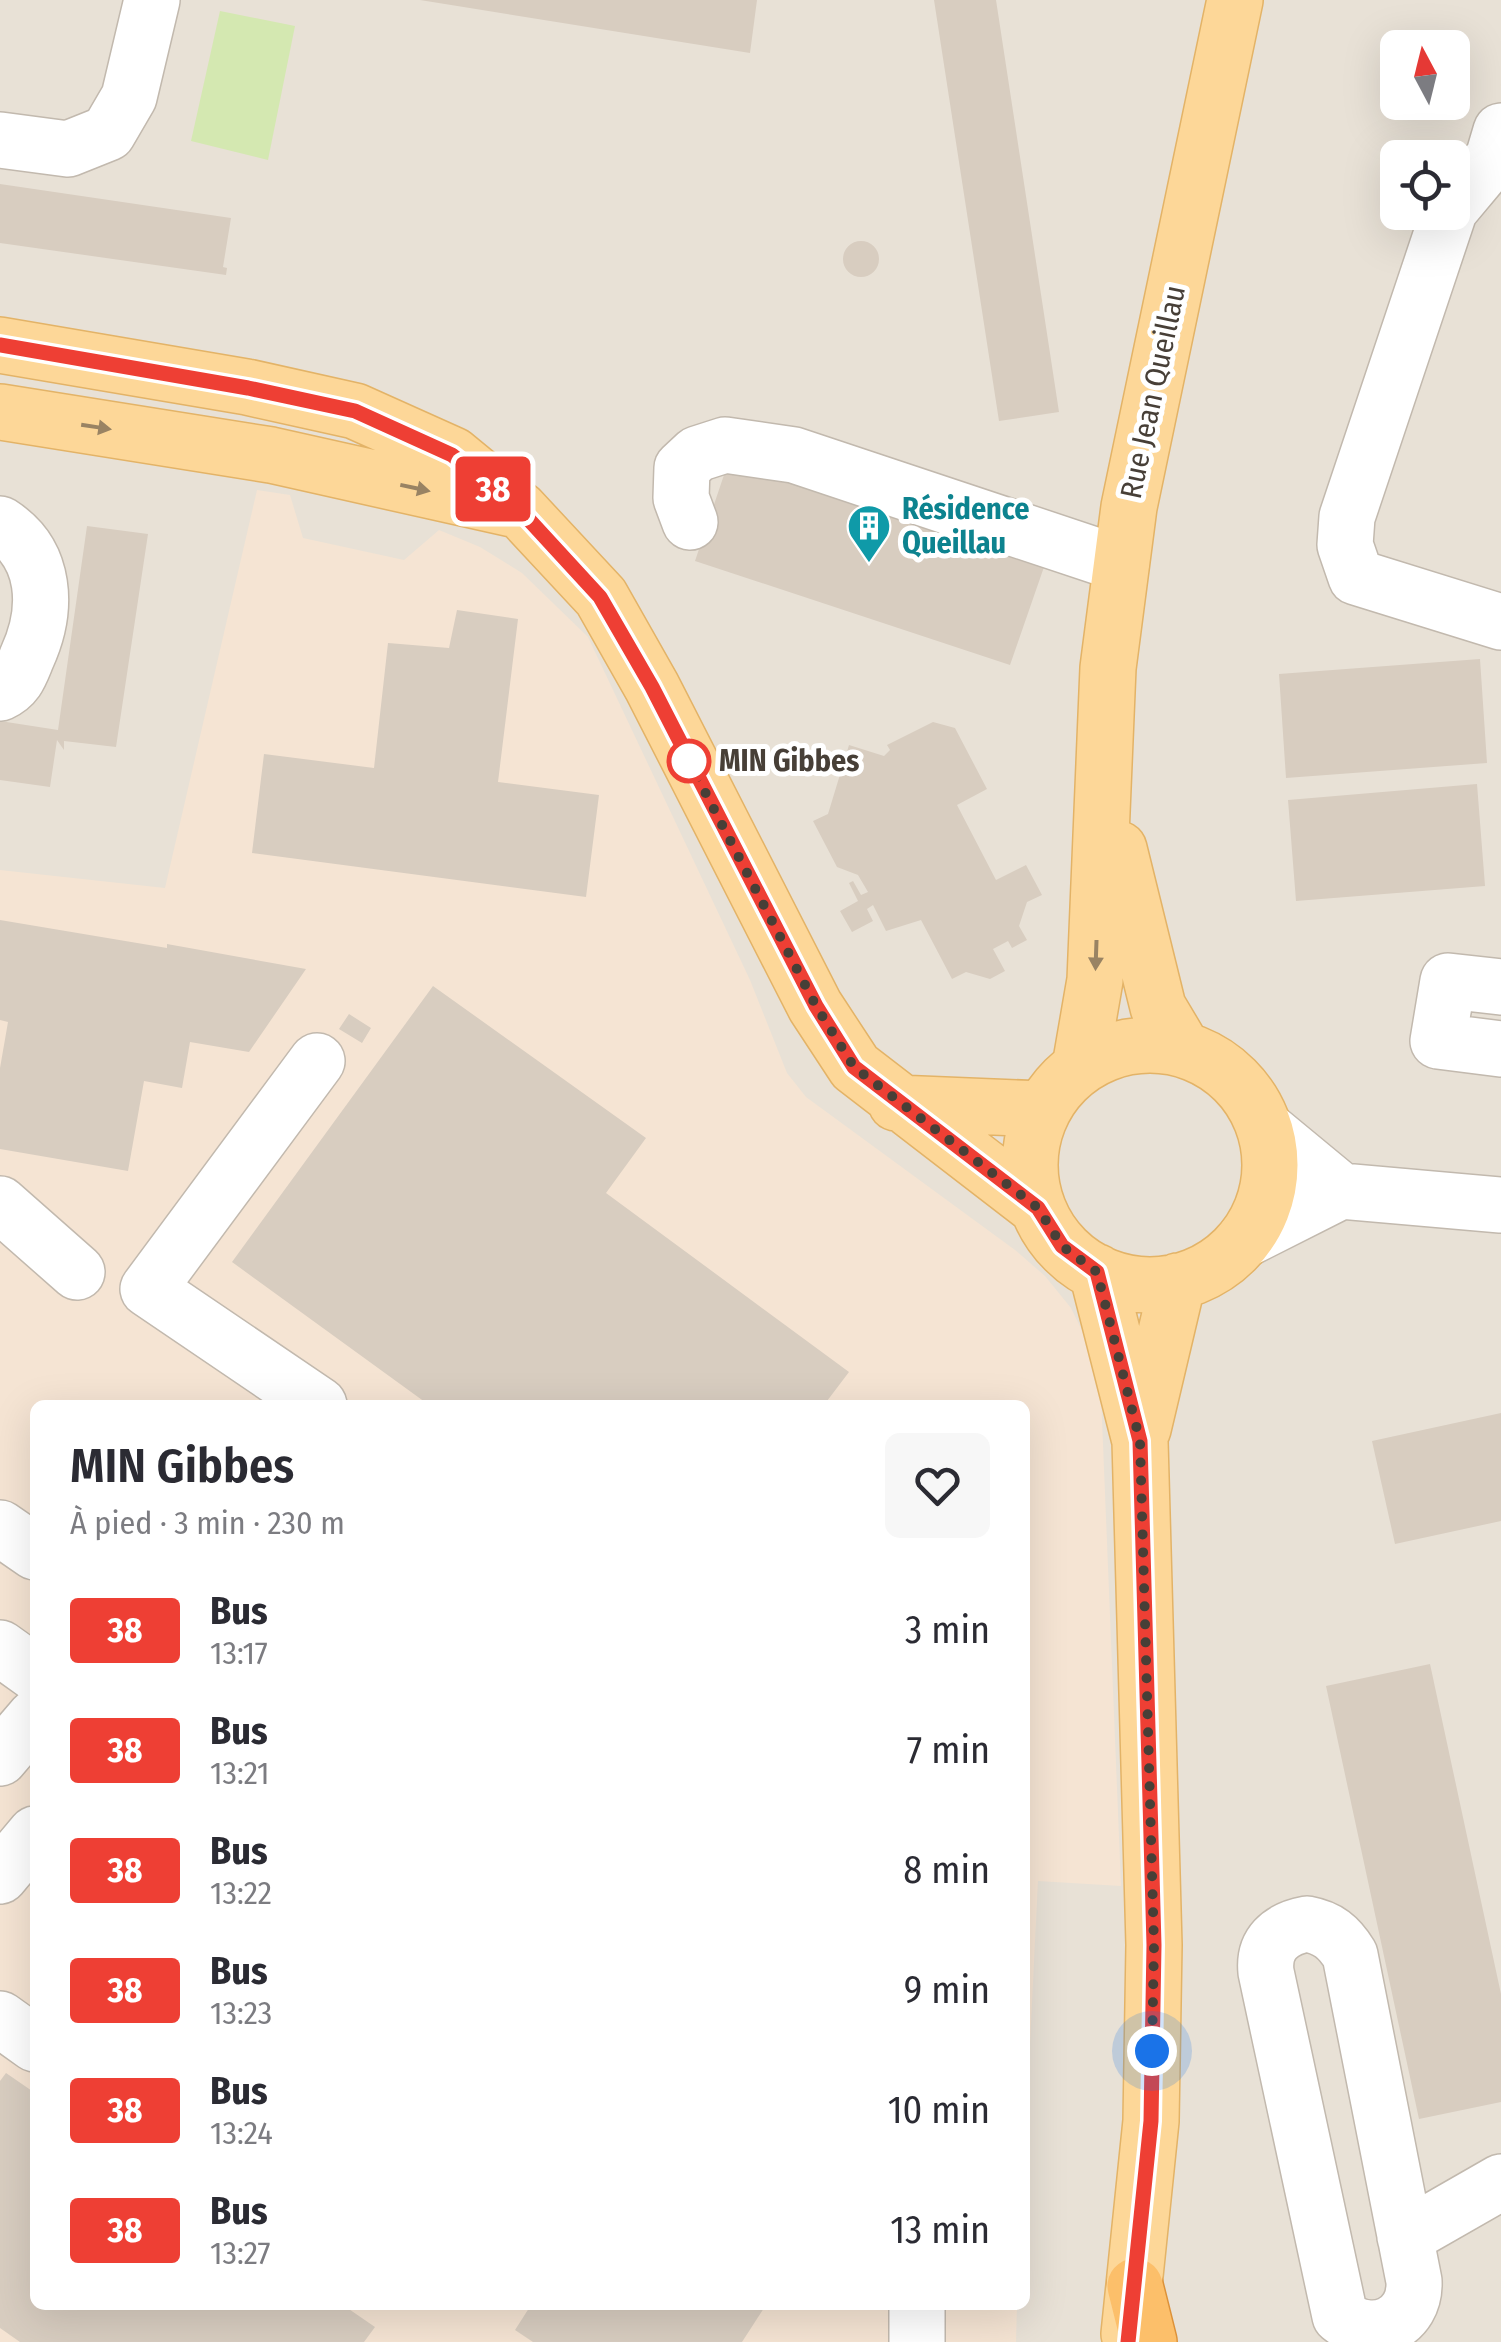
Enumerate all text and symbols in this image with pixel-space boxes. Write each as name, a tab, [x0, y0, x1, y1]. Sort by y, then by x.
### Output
north arrow	[1380, 30, 1470, 120]
map controls	[1380, 30, 1470, 230]
button: locate	[1380, 140, 1470, 230]
street label: Rue Jean Queillau	[1113, 282, 1193, 502]
one-way arrow	[81, 420, 113, 435]
line badge: 38	[448, 456, 538, 522]
text: 38	[475, 468, 511, 510]
one-way arrow	[400, 480, 431, 496]
place label: Résidence Queillau	[902, 491, 1030, 561]
building icon: Résidence Queillau	[846, 503, 892, 564]
marker: MIN Gibbes	[668, 740, 710, 782]
place label: MIN Gibbes	[719, 743, 859, 779]
one-way arrow	[1088, 940, 1104, 972]
button: heart	[885, 1433, 990, 1538]
text: MIN Gibbes	[70, 1437, 294, 1495]
text: À pied · 3 min · 230 m	[70, 1504, 345, 1542]
text: Bus	[210, 1588, 268, 1634]
text: 3 min	[905, 1607, 990, 1653]
text: 38	[107, 1609, 143, 1651]
text: 13:17	[210, 1634, 268, 1672]
text: Bus	[210, 1708, 268, 1754]
text: 7 min	[907, 1727, 990, 1773]
text: 38	[107, 1729, 143, 1771]
text: 13:21	[210, 1754, 270, 1792]
text: Bus	[210, 1828, 268, 1874]
text: 8 min	[903, 1847, 990, 1893]
text: 38	[107, 1849, 143, 1891]
text: 13:22	[210, 1874, 272, 1912]
text: Bus	[210, 1948, 268, 1994]
text: 9 min	[904, 1967, 990, 2013]
text: 38	[107, 1969, 143, 2011]
text: 13:23	[210, 1994, 272, 2032]
your location	[1127, 2026, 1177, 2076]
text: Bus	[210, 2068, 268, 2114]
text: 10 min	[888, 2087, 990, 2133]
text: 38	[107, 2089, 143, 2131]
text: 13:24	[210, 2114, 273, 2152]
text: Bus	[210, 2188, 268, 2234]
text: 13 min	[890, 2207, 990, 2253]
text: 38	[107, 2209, 143, 2251]
text: 13:27	[210, 2234, 271, 2272]

